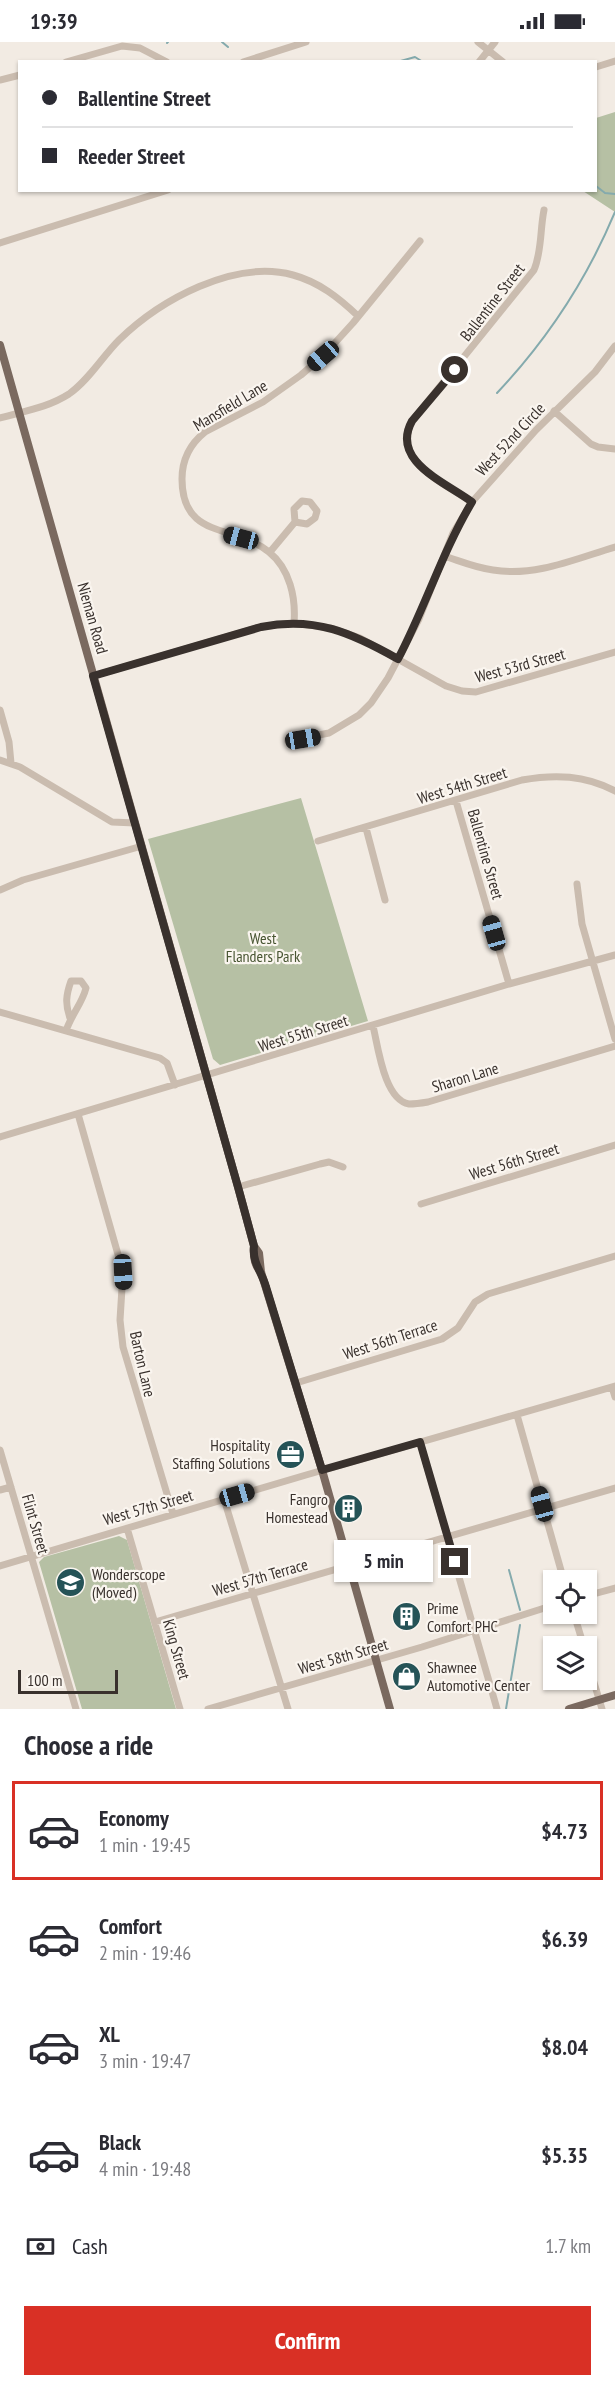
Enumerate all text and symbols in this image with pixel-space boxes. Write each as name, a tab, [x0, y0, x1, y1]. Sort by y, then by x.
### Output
text: 19:39	[30, 7, 78, 35]
text: Ballentine Street	[78, 84, 211, 112]
text: Reeder Street	[78, 142, 185, 170]
street label: Ballentine Street	[455, 259, 529, 345]
car	[304, 337, 342, 375]
route start	[441, 356, 468, 383]
street label: Mansfield Lane	[189, 375, 271, 435]
street label: West 52nd Circle	[471, 398, 549, 480]
car	[221, 525, 261, 551]
street label: Nieman Road	[73, 580, 113, 656]
street label: West 53rd Street	[473, 643, 568, 687]
car	[284, 727, 322, 751]
street label: West 54th Street	[415, 762, 510, 808]
street label: Ballentine Street	[464, 807, 509, 902]
car	[480, 913, 508, 953]
park label: West Flanders Park	[226, 928, 301, 966]
street label: West 55th Street	[256, 1010, 351, 1056]
street label: Sharon Lane	[429, 1057, 501, 1097]
street label: West 56th Street	[467, 1138, 562, 1184]
car	[113, 1254, 133, 1290]
street label: West 56th Terrace	[340, 1314, 440, 1364]
street label: Barton Lane	[126, 1329, 160, 1399]
place label: Hospitality Staffing Solutions	[172, 1435, 270, 1473]
office icon: Hospitality Staffing Solutions	[275, 1438, 307, 1470]
car	[217, 1481, 257, 1509]
car	[529, 1484, 555, 1524]
street label: West 57th Street	[101, 1485, 196, 1529]
place label: Fangro Homestead	[266, 1489, 328, 1527]
street label: Flint Street	[18, 1492, 54, 1557]
building icon: Fangro Homestead	[333, 1492, 365, 1524]
callout: 5 min	[335, 1541, 434, 1583]
text: 5 min	[363, 1548, 404, 1574]
route end	[441, 1548, 468, 1575]
street label: West 57th Terrace	[210, 1554, 310, 1600]
place label: Wonderscope (Moved)	[92, 1564, 165, 1602]
school or university icon: Wonderscope (Moved)	[55, 1567, 87, 1599]
map controls	[543, 1570, 597, 1690]
button: locate	[543, 1570, 597, 1624]
place label: Prime Comfort PHC	[427, 1598, 498, 1636]
building icon: Prime Comfort PHC	[390, 1601, 422, 1633]
street label: King Street	[159, 1617, 195, 1682]
street label: West 58th Street	[296, 1633, 391, 1678]
button: layers	[543, 1636, 597, 1690]
place label: Shawnee Automotive Center	[427, 1657, 530, 1695]
shop icon: Shawnee Automotive Center	[390, 1660, 422, 1692]
scale bar	[18, 1667, 118, 1694]
text: 100 m	[27, 1670, 62, 1690]
text: Choose a ride	[24, 1728, 153, 1762]
icon: car	[27, 1804, 81, 1858]
text: Economy	[99, 1804, 169, 1832]
text: $4.73	[541, 1817, 588, 1845]
text: 1 min · 19:45	[99, 1832, 191, 1858]
icon: car	[27, 1912, 81, 1966]
text: Comfort	[99, 1912, 162, 1940]
text: $6.39	[541, 1925, 588, 1953]
text: 2 min · 19:46	[99, 1940, 191, 1966]
icon: car	[27, 2020, 81, 2074]
text: XL	[99, 2020, 120, 2048]
text: $8.04	[541, 2033, 588, 2061]
text: 3 min · 19:47	[99, 2048, 191, 2074]
icon: car	[27, 2128, 81, 2182]
text: Black	[99, 2128, 141, 2156]
text: $5.35	[541, 2141, 588, 2169]
text: 4 min · 19:48	[99, 2156, 191, 2182]
icon: cash	[24, 2230, 57, 2263]
text: Cash	[72, 2232, 108, 2260]
text: 1.7 km	[545, 2233, 591, 2259]
button: Confirm	[24, 2306, 591, 2375]

